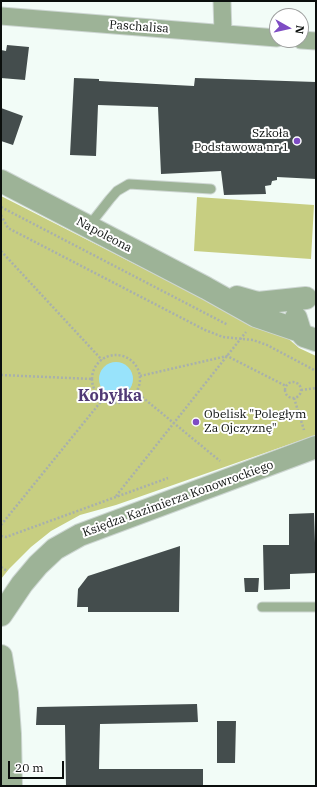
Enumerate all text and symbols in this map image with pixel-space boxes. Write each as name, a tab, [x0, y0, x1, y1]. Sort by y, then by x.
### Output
north arrow	[269, 8, 309, 48]
street label: Paschalisa	[109, 18, 169, 36]
text: N	[292, 24, 307, 35]
place label: Szkoła Podstawowa nr 1	[194, 127, 289, 155]
marker: Szkoła Podstawowa nr 1	[292, 136, 302, 146]
street label: Napoleona	[74, 214, 134, 256]
district label: Kobyłka	[78, 386, 142, 406]
place label: Obelisk "Poległym Za Ojczyznę"	[204, 408, 306, 436]
marker: Obelisk "Poległym Za Ojczyznę"	[191, 417, 201, 427]
street label: Księdza Kazimierza Konowrockiego	[81, 458, 275, 540]
scale bar	[10, 753, 66, 779]
text: 20 m	[15, 760, 44, 775]

